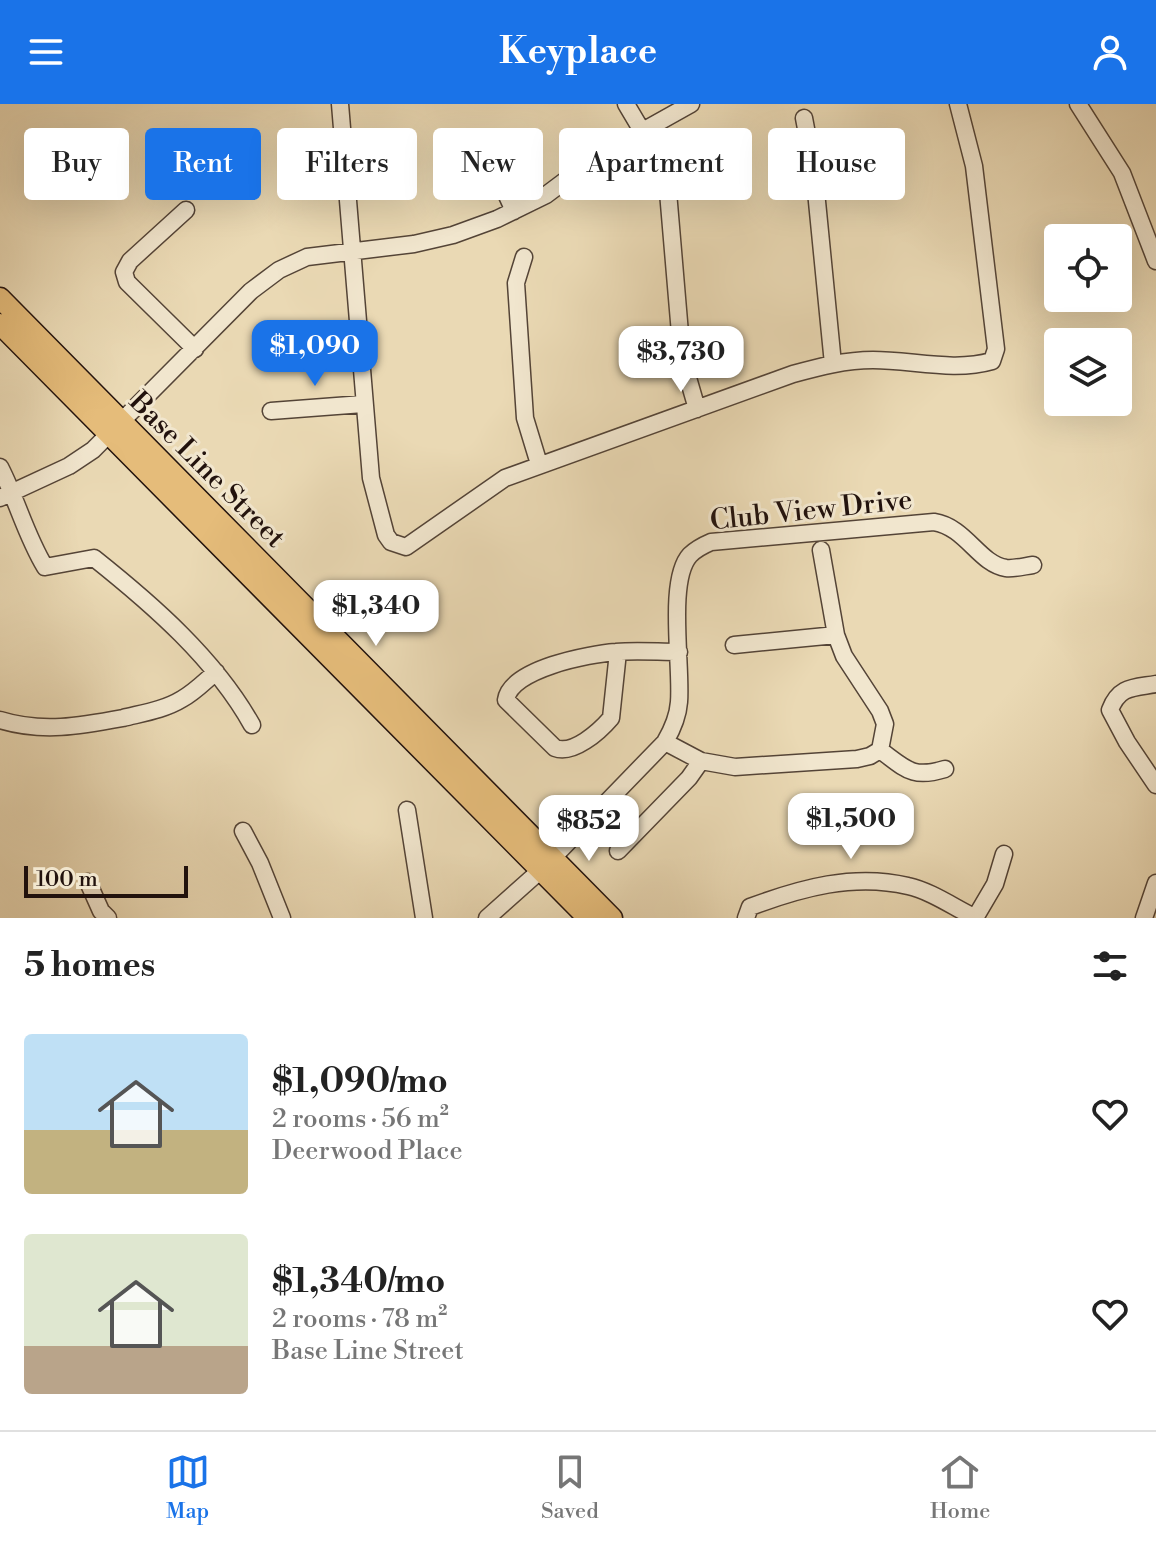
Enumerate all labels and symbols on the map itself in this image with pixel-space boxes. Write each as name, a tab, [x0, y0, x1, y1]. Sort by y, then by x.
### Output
pin: $1,090	[250, 320, 380, 388]
pin: $3,730	[616, 326, 746, 394]
street label: Base Line Street	[121, 384, 292, 555]
street label: Club View Drive	[708, 482, 914, 539]
pin: $1,340	[311, 580, 441, 648]
pin: $1,500	[786, 793, 916, 861]
pin: $852	[542, 795, 636, 863]
scale bar	[24, 862, 188, 898]

